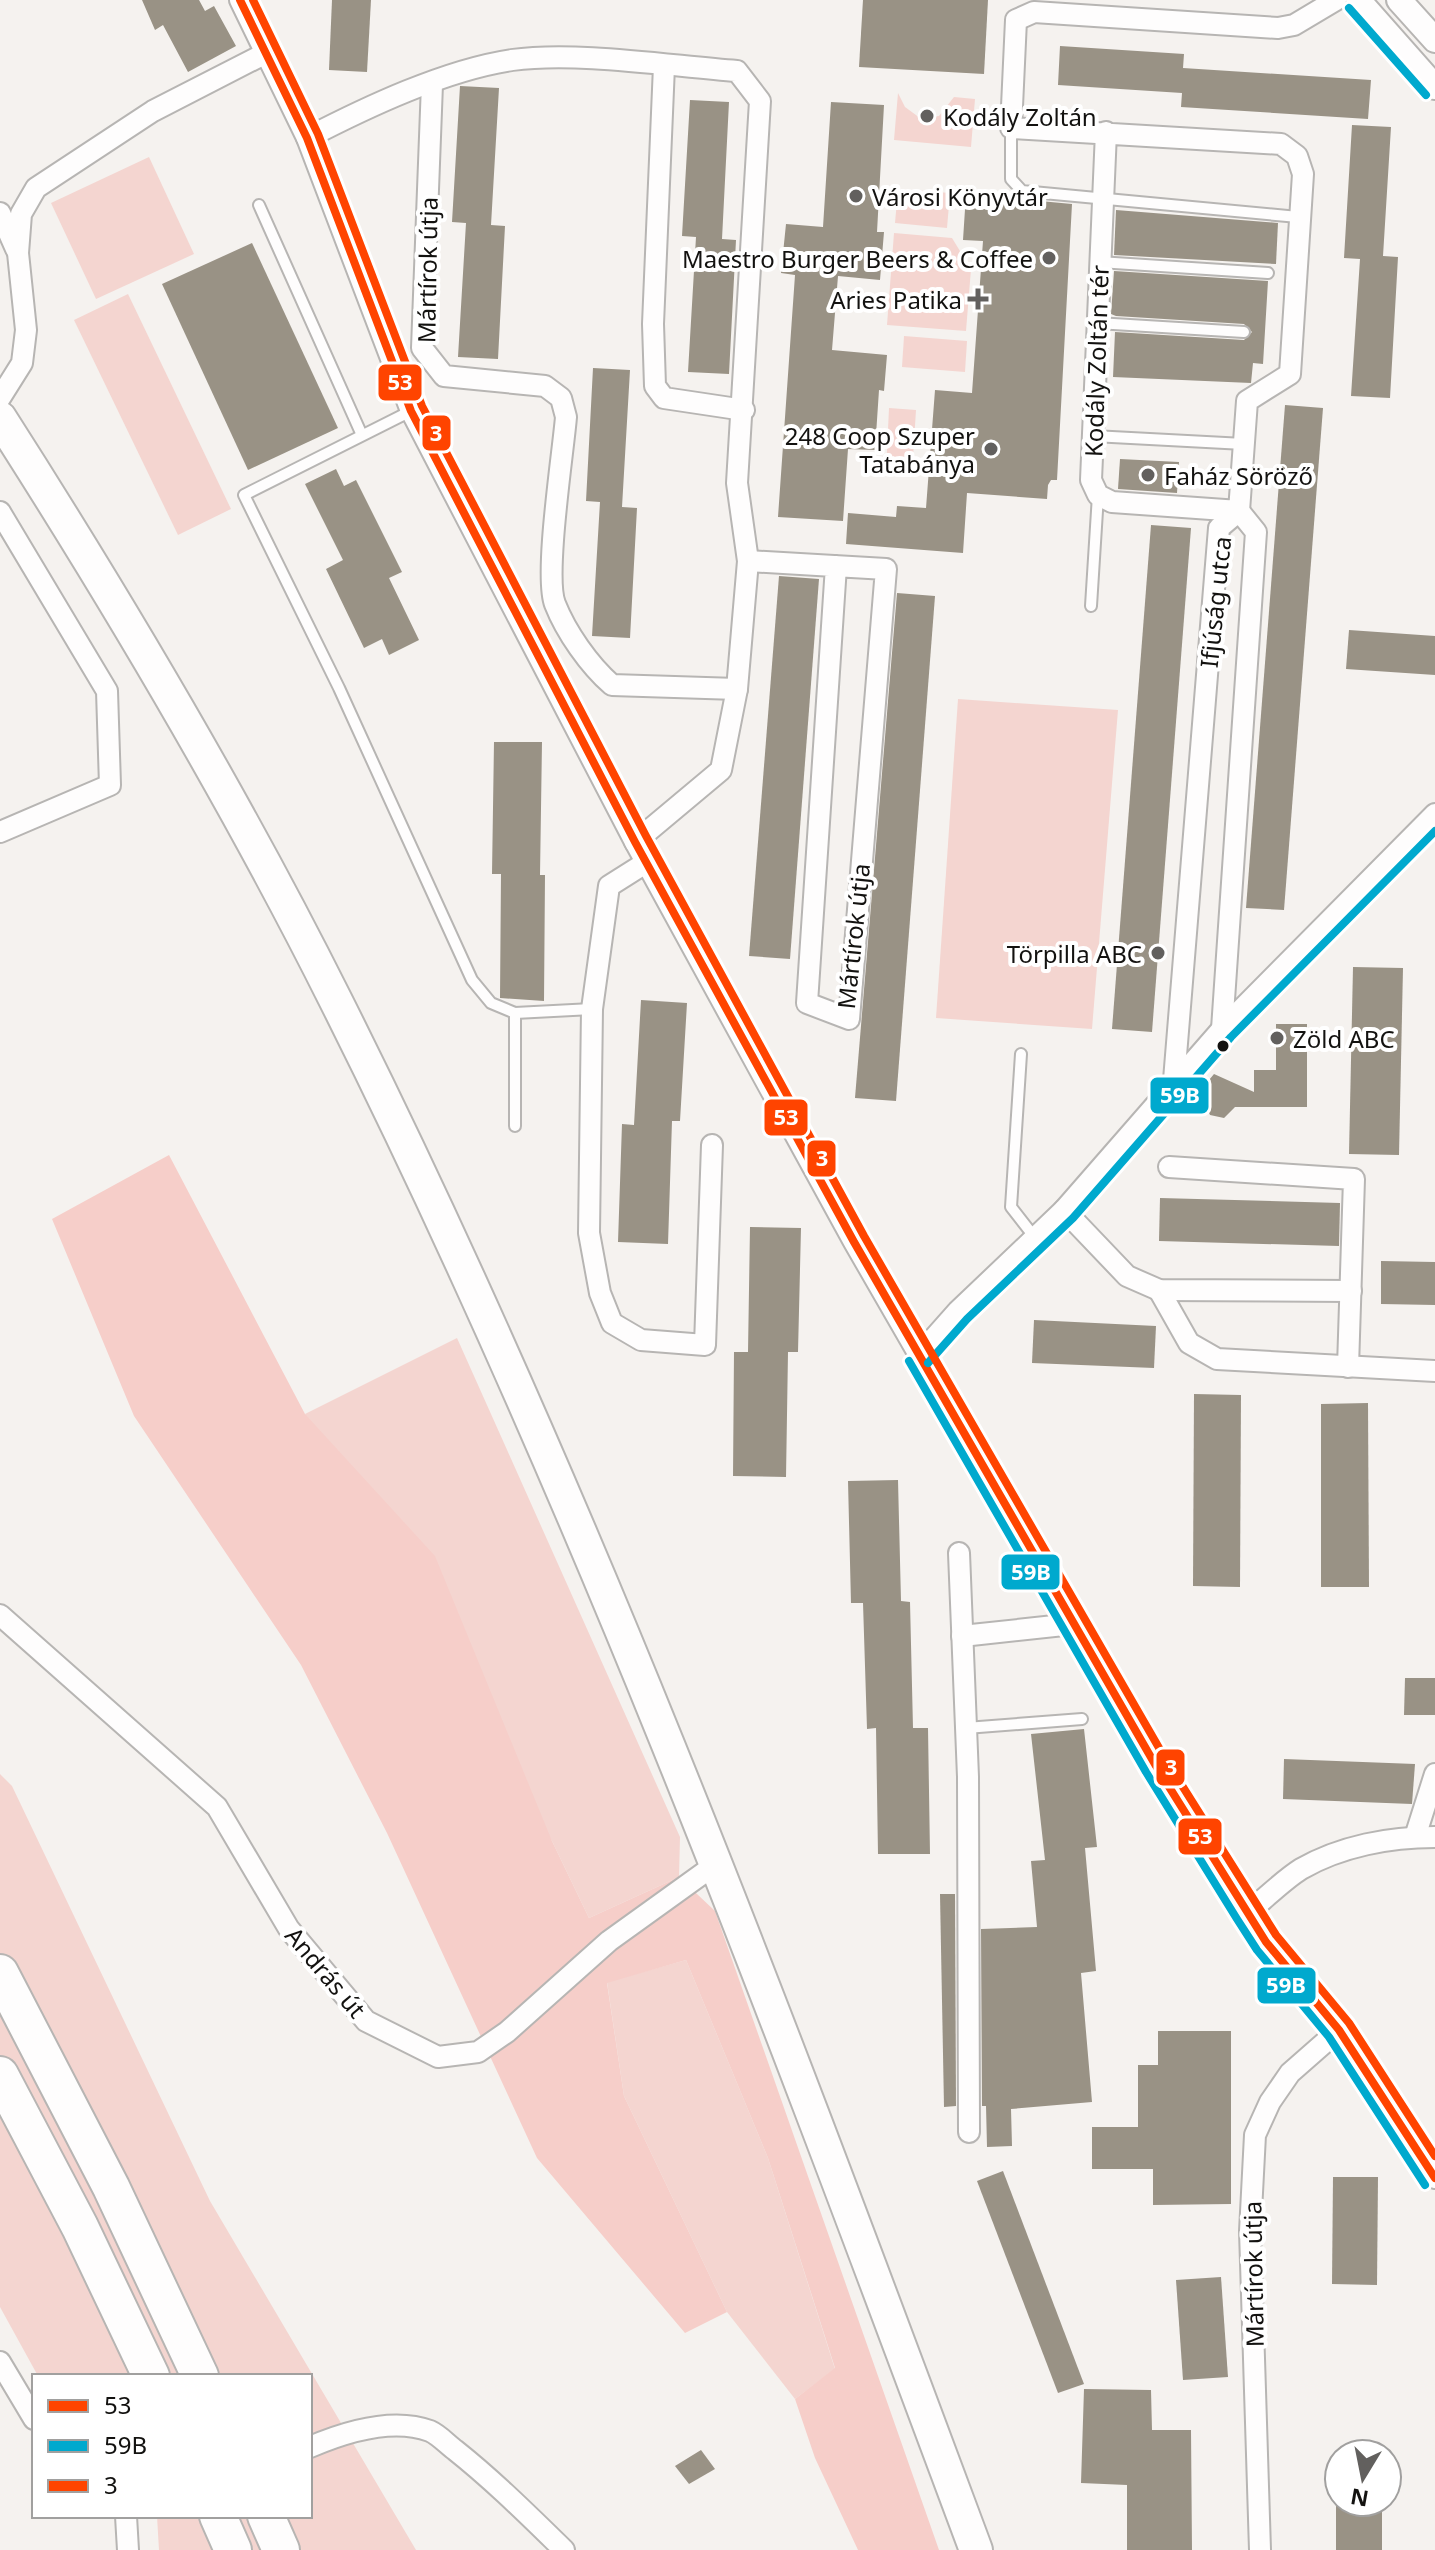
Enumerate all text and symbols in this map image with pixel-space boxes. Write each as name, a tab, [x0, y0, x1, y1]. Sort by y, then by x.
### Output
place label: Kodály Zoltán	[943, 100, 1097, 133]
marker: Kodály Zoltán	[918, 107, 936, 125]
place label: Városi Könyvtár	[872, 180, 1048, 213]
marker: Városi Könyvtár	[847, 187, 865, 205]
street label: Mártírok útja	[409, 197, 445, 343]
place label: Maestro Burger Beers & Coffee	[682, 242, 1033, 275]
marker: Maestro Burger Beers & Coffee	[1040, 249, 1058, 267]
street label: Kodály Zoltán tér	[1076, 264, 1116, 458]
place label: Aries Patika	[830, 283, 962, 316]
marker: Aries Patika	[969, 290, 987, 308]
line badge: 53	[377, 363, 423, 402]
text: 53	[387, 366, 413, 396]
line badge: 3	[421, 414, 452, 452]
text: 3	[430, 417, 442, 447]
place label: 248 Coop Szuper Tatabánya	[785, 419, 975, 480]
marker: 248 Coop Szuper Tatabánya	[982, 440, 1000, 458]
place label: Faház Söröző	[1164, 459, 1313, 492]
marker: Faház Söröző	[1139, 466, 1157, 484]
street label: Ifjúság utca	[1192, 535, 1238, 669]
street label: Mártírok útja	[829, 862, 877, 1010]
place label: Törpilla ABC	[1007, 937, 1142, 970]
marker: Törpilla ABC	[1149, 944, 1167, 962]
place label: Zöld ABC	[1293, 1022, 1395, 1055]
marker: Zöld ABC	[1268, 1029, 1286, 1047]
unlabelled marker	[1215, 1038, 1231, 1054]
line badge: 59B	[1149, 1076, 1210, 1115]
text: 59B	[1160, 1079, 1200, 1109]
line badge: 53	[763, 1098, 809, 1137]
text: 53	[773, 1101, 799, 1131]
line badge: 3	[806, 1139, 837, 1178]
text: 3	[816, 1142, 828, 1172]
line badge: 59B	[1000, 1553, 1061, 1591]
text: 59B	[1011, 1556, 1051, 1586]
line badge: 3	[1155, 1748, 1186, 1787]
text: 3	[1165, 1751, 1177, 1781]
line badge: 53	[1177, 1817, 1223, 1856]
text: 53	[1187, 1820, 1213, 1850]
street label: András út	[278, 1920, 374, 2025]
line badge: 59B	[1256, 1966, 1317, 2005]
text: 59B	[1266, 1969, 1306, 1999]
street label: Mártírok útja	[1235, 2201, 1271, 2347]
legend	[32, 2374, 312, 2518]
text: 53	[104, 2388, 131, 2421]
text: 59B	[104, 2428, 147, 2461]
north arrow	[1323, 2438, 1403, 2518]
text: 3	[104, 2468, 118, 2501]
text: N	[1348, 2482, 1371, 2515]

